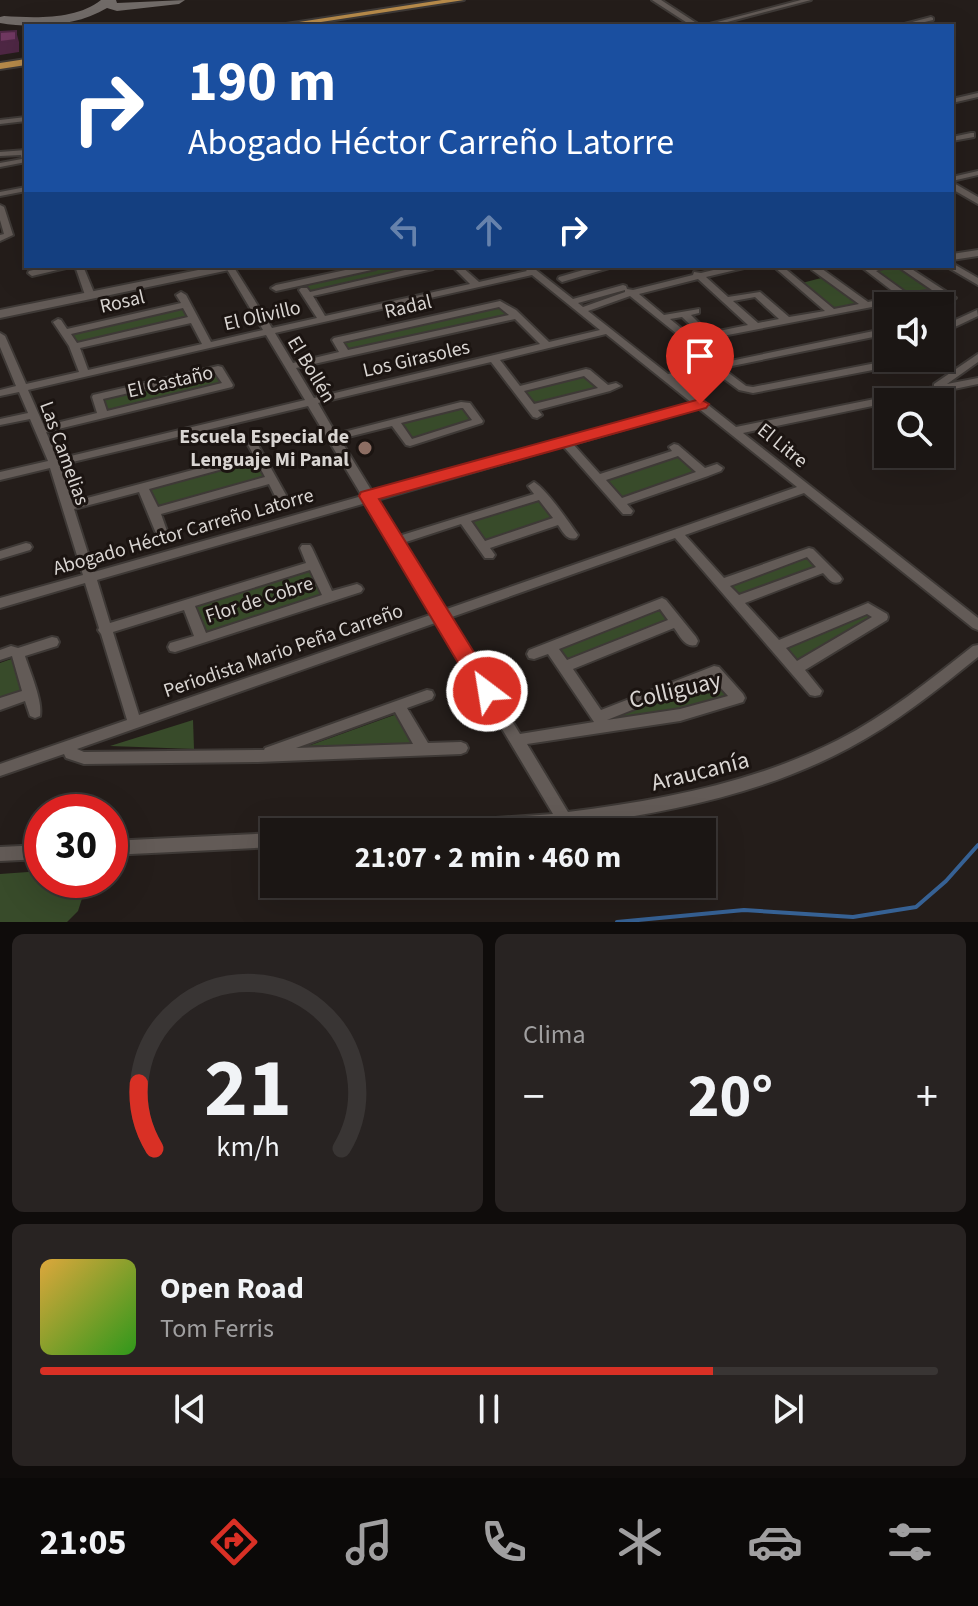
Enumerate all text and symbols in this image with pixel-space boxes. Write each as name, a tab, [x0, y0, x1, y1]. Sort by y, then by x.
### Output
text: 190 m	[188, 43, 336, 122]
icon: right	[56, 56, 160, 160]
text: Abogado Héctor Carreño Latorre	[188, 117, 674, 168]
icon: left	[383, 208, 427, 252]
icon: ahead	[467, 208, 511, 252]
icon: right	[551, 208, 595, 252]
street label: Rosal	[97, 283, 148, 321]
street label: Radal	[382, 288, 435, 326]
map controls	[874, 292, 954, 468]
button: sound	[874, 292, 954, 372]
street label: El Olivillo	[221, 294, 303, 338]
pin	[666, 322, 734, 404]
street label: El Bollén	[280, 331, 342, 408]
street label: Los Girasoles	[360, 333, 473, 385]
icon: arrive	[678, 334, 722, 378]
street label: El Castaño	[125, 359, 216, 405]
button: search	[874, 388, 954, 468]
street label: Las Camelias	[32, 397, 96, 509]
street label: El Litre	[751, 417, 814, 475]
place label: Escuela Especial de Lenguaje Mi Panal	[179, 423, 349, 474]
marker: Escuela Especial de Lenguaje Mi Panal	[356, 439, 374, 457]
street label: Abogado Héctor Carreño Latorre	[50, 481, 317, 583]
street label: Flor de Cobre	[202, 569, 317, 631]
street label: Periodista Mario Peña Carreño	[160, 597, 407, 705]
position arrow	[445, 649, 529, 733]
street label: Colliguay	[626, 663, 725, 718]
street label: Araucanía	[647, 742, 753, 801]
speed limit sign: 30	[24, 794, 128, 898]
text: 21:07 · 2 min · 460 m	[355, 836, 621, 879]
text: Clima	[523, 1016, 586, 1053]
text: 21	[204, 1030, 291, 1148]
text: 20°	[688, 1055, 773, 1140]
text: −	[523, 1066, 545, 1129]
text: +	[916, 1066, 938, 1129]
text: km/h	[216, 1127, 279, 1167]
text: Open Road	[160, 1267, 304, 1310]
text: Tom Ferris	[160, 1310, 274, 1347]
icon: previous	[168, 1387, 212, 1431]
icon: pause	[467, 1387, 511, 1431]
icon: next	[766, 1387, 810, 1431]
icon: directions	[206, 1514, 262, 1570]
icon: music	[341, 1514, 397, 1570]
icon: phone	[476, 1514, 532, 1570]
icon: climate	[612, 1514, 668, 1570]
icon: car	[747, 1514, 803, 1570]
icon: filters	[882, 1514, 938, 1570]
text: 21:05	[40, 1517, 126, 1568]

